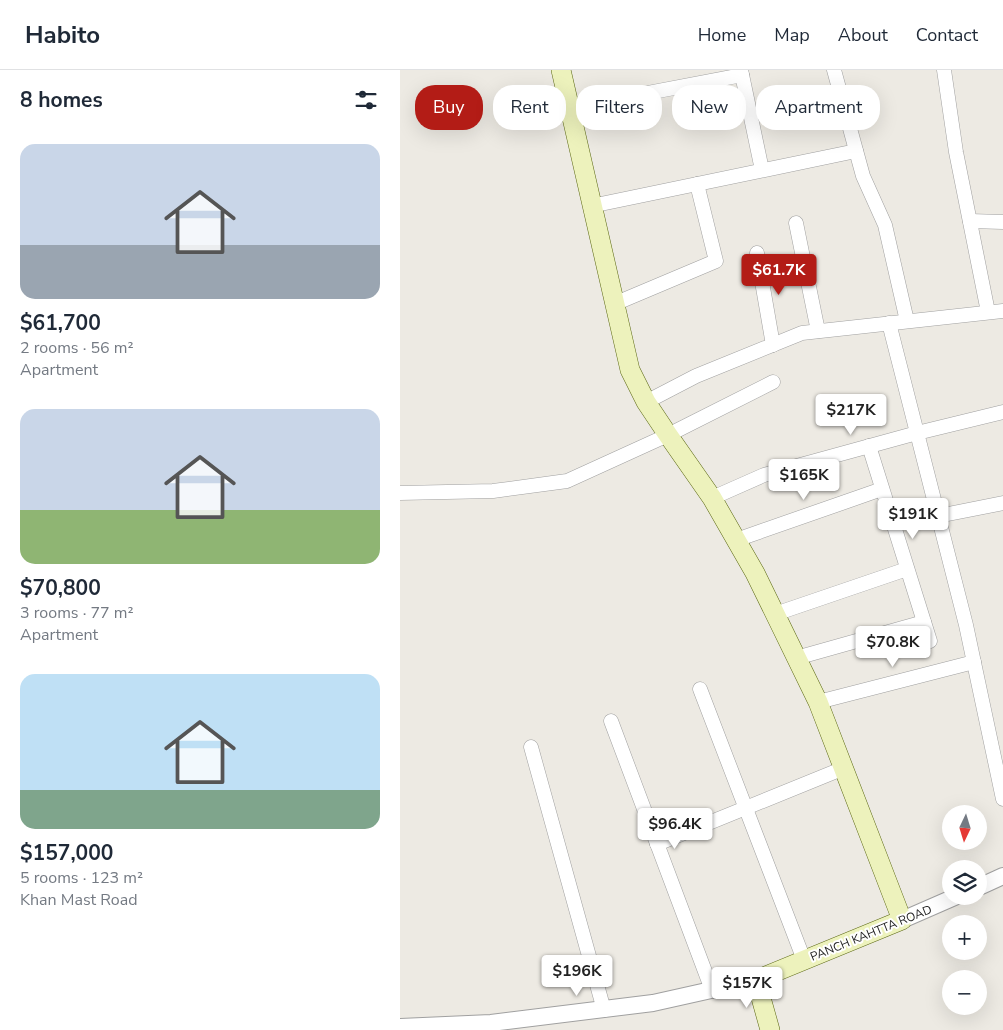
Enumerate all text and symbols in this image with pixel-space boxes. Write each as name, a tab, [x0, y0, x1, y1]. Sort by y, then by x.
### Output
text: Habito	[25, 19, 100, 51]
text: Home	[698, 23, 746, 47]
text: Map	[774, 23, 810, 47]
text: About	[838, 23, 888, 47]
text: Contact	[916, 23, 978, 47]
chip: Buy	[415, 85, 483, 130]
chip: Rent	[493, 85, 566, 130]
chip: Filters	[576, 85, 662, 130]
chip: New	[672, 85, 746, 130]
chip: Apartment	[756, 85, 880, 130]
text: 8 homes	[20, 86, 103, 114]
icon: filters	[352, 86, 380, 114]
icon: home	[155, 177, 245, 267]
pin: $61.7K	[738, 254, 820, 296]
text: $61.7K	[753, 259, 806, 281]
text: $61,700	[20, 309, 101, 337]
text: 2 rooms · 56 m²	[20, 337, 133, 359]
text: Apartment	[20, 359, 98, 381]
pin: $217K	[816, 394, 886, 436]
text: $217K	[826, 399, 876, 421]
icon: home	[155, 442, 245, 532]
pin: $165K	[769, 458, 839, 501]
text: $165K	[779, 464, 829, 486]
pin: $191K	[878, 498, 948, 540]
text: $191K	[888, 503, 938, 525]
text: $70,800	[20, 574, 101, 602]
text: 3 rooms · 77 m²	[20, 602, 133, 624]
text: Apartment	[20, 624, 98, 646]
pin: $70.8K	[852, 626, 934, 668]
text: $70.8K	[867, 631, 920, 653]
icon: home	[155, 707, 245, 797]
north arrow	[942, 805, 988, 850]
map controls	[942, 805, 987, 1015]
pin: $96.4K	[634, 808, 716, 850]
text: $96.4K	[649, 813, 702, 835]
text: $157,000	[20, 839, 113, 867]
button: layers	[942, 860, 987, 905]
text: 5 rooms · 123 m²	[20, 867, 143, 889]
text: Khan Mast Road	[20, 889, 137, 911]
street label: PANCH KAHTTA ROAD	[808, 901, 934, 965]
button: +	[942, 915, 987, 960]
pin: $196K	[542, 954, 612, 997]
text: $196K	[552, 960, 602, 982]
pin: $157K	[712, 966, 782, 1009]
button: −	[942, 970, 987, 1015]
text: $157K	[722, 972, 772, 994]

